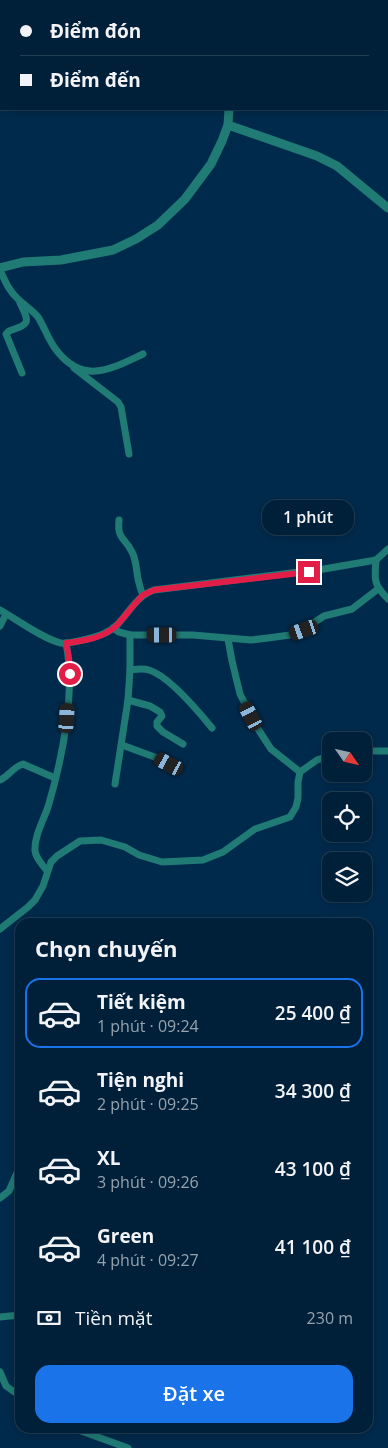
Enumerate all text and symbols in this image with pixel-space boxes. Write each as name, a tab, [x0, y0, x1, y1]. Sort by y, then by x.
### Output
text: Điểm đón	[50, 18, 141, 44]
text: Điểm đến	[50, 67, 141, 93]
callout: 1 phút	[263, 500, 355, 534]
text: 1 phút	[283, 506, 333, 528]
route end	[298, 561, 320, 583]
car	[287, 618, 320, 642]
car	[147, 628, 177, 643]
route start	[59, 663, 81, 685]
car	[237, 699, 264, 733]
car	[58, 703, 75, 733]
north arrow	[322, 732, 372, 782]
map controls	[322, 732, 372, 902]
car	[152, 750, 185, 778]
button: locate	[322, 792, 372, 842]
button: layers	[322, 852, 372, 902]
text: Chọn chuyến	[35, 933, 177, 963]
text: Tiết kiệm	[97, 989, 186, 1015]
icon: car	[37, 991, 82, 1036]
text: 25 400 ₫	[275, 1000, 351, 1026]
text: 1 phút · 09:24	[97, 1015, 199, 1037]
text: Tiện nghi	[97, 1067, 184, 1093]
icon: car	[37, 1069, 82, 1114]
text: 34 300 ₫	[275, 1078, 351, 1104]
text: 2 phút · 09:25	[97, 1093, 199, 1115]
text: XL	[97, 1145, 120, 1171]
icon: car	[37, 1147, 82, 1192]
text: 43 100 ₫	[275, 1156, 351, 1182]
text: 3 phút · 09:26	[97, 1171, 199, 1193]
text: Green	[97, 1223, 154, 1249]
icon: car	[37, 1225, 82, 1270]
text: 41 100 ₫	[275, 1234, 351, 1260]
text: 4 phút · 09:27	[97, 1249, 199, 1271]
icon: cash	[35, 1304, 63, 1332]
text: Tiền mặt	[75, 1305, 152, 1331]
text: 230 m	[307, 1307, 353, 1329]
button: Đặt xe	[35, 1365, 353, 1423]

